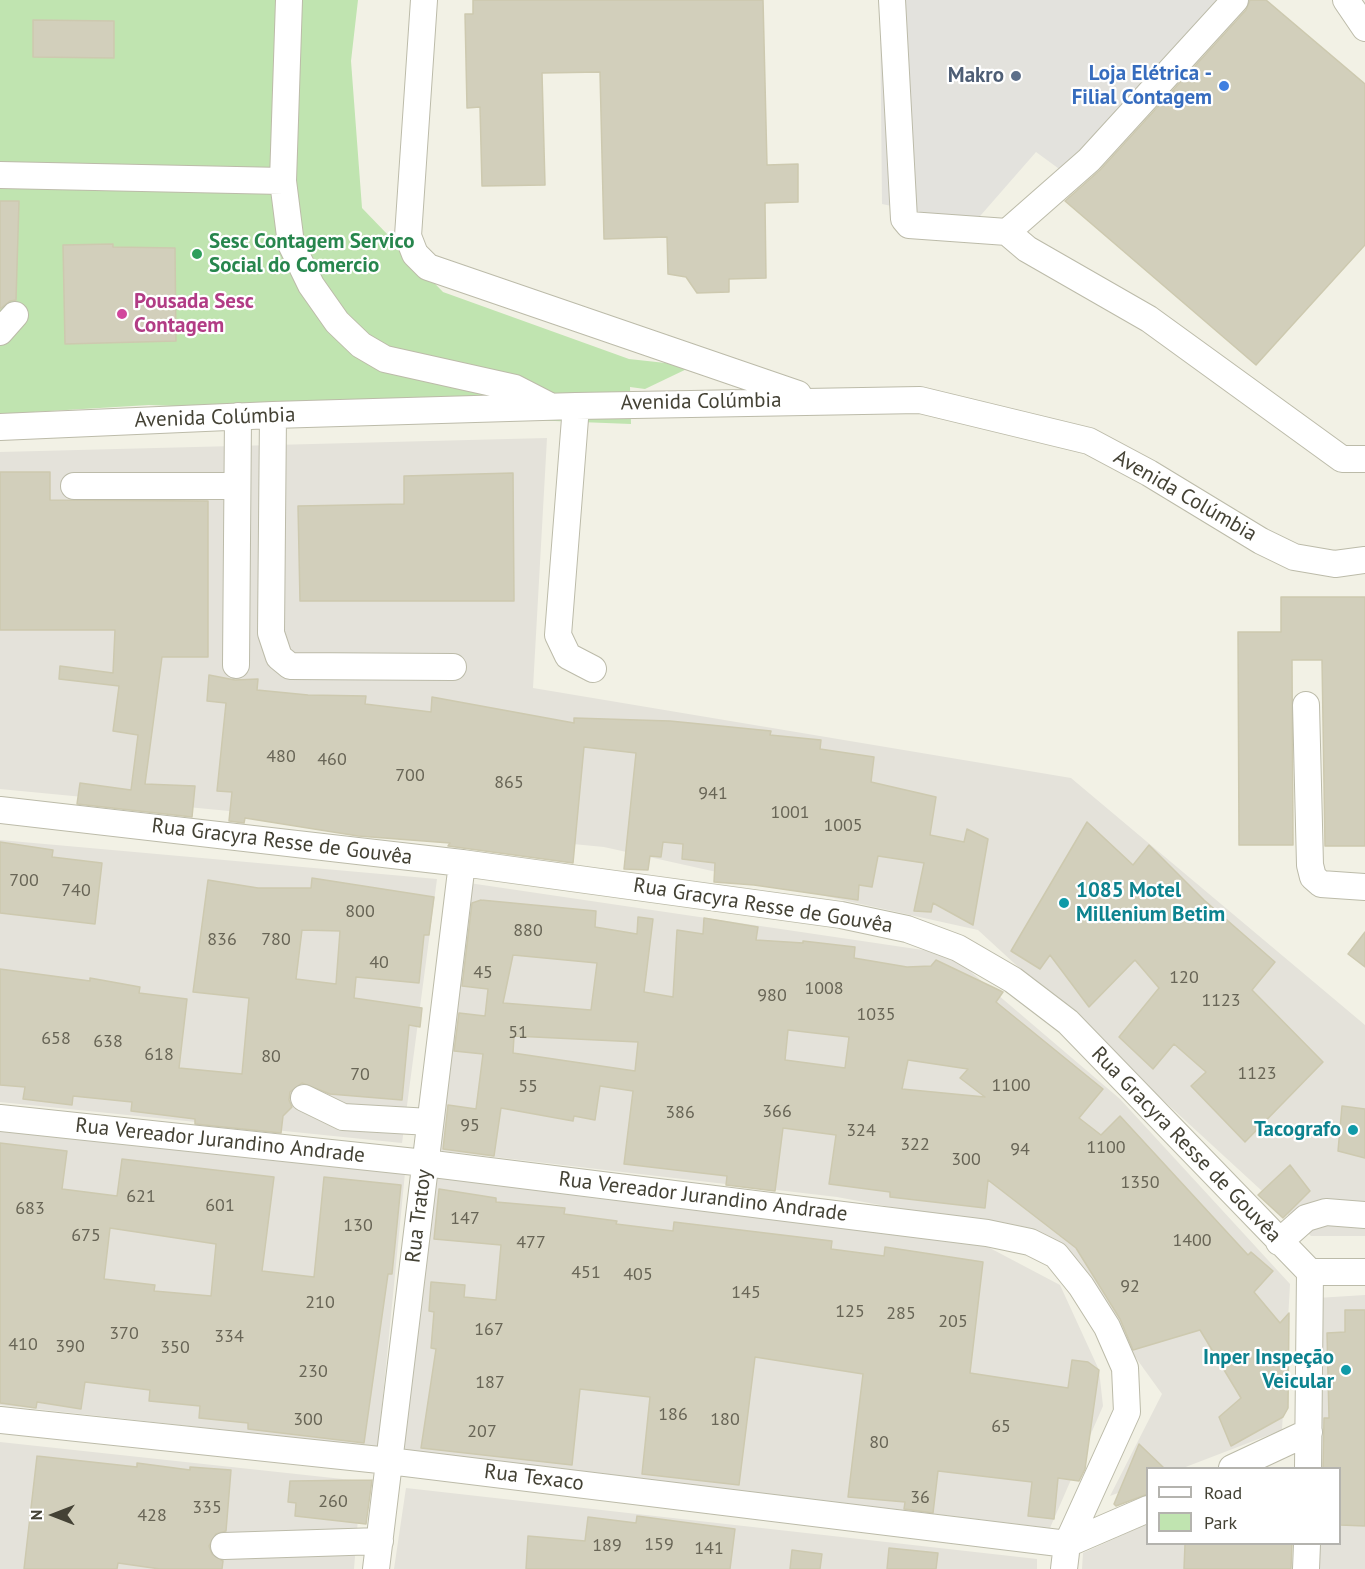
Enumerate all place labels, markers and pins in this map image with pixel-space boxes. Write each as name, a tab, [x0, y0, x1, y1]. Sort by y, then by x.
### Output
place label: Loja Elétrica - Filial Contagem	[1072, 61, 1212, 111]
place label: Makro	[948, 63, 1004, 89]
marker: Makro	[1009, 69, 1023, 83]
marker: Loja Elétrica - Filial Contagem	[1217, 79, 1231, 93]
place label: Sesc Contagem Servico Social do Comercio	[209, 229, 415, 279]
marker: Sesc Contagem Servico Social do Comercio	[190, 247, 204, 261]
place label: Pousada Sesc Contagem	[134, 289, 254, 339]
marker: Pousada Sesc Contagem	[115, 307, 129, 321]
place label: 1085 Motel Millenium Betim	[1076, 878, 1225, 928]
marker: 1085 Motel Millenium Betim	[1057, 896, 1071, 910]
place label: Tacografo	[1254, 1117, 1341, 1143]
marker: Tacografo	[1346, 1123, 1360, 1137]
place label: Inper Inspeção Veicular	[1203, 1345, 1334, 1395]
marker: Inper Inspeção Veicular	[1339, 1363, 1353, 1377]

